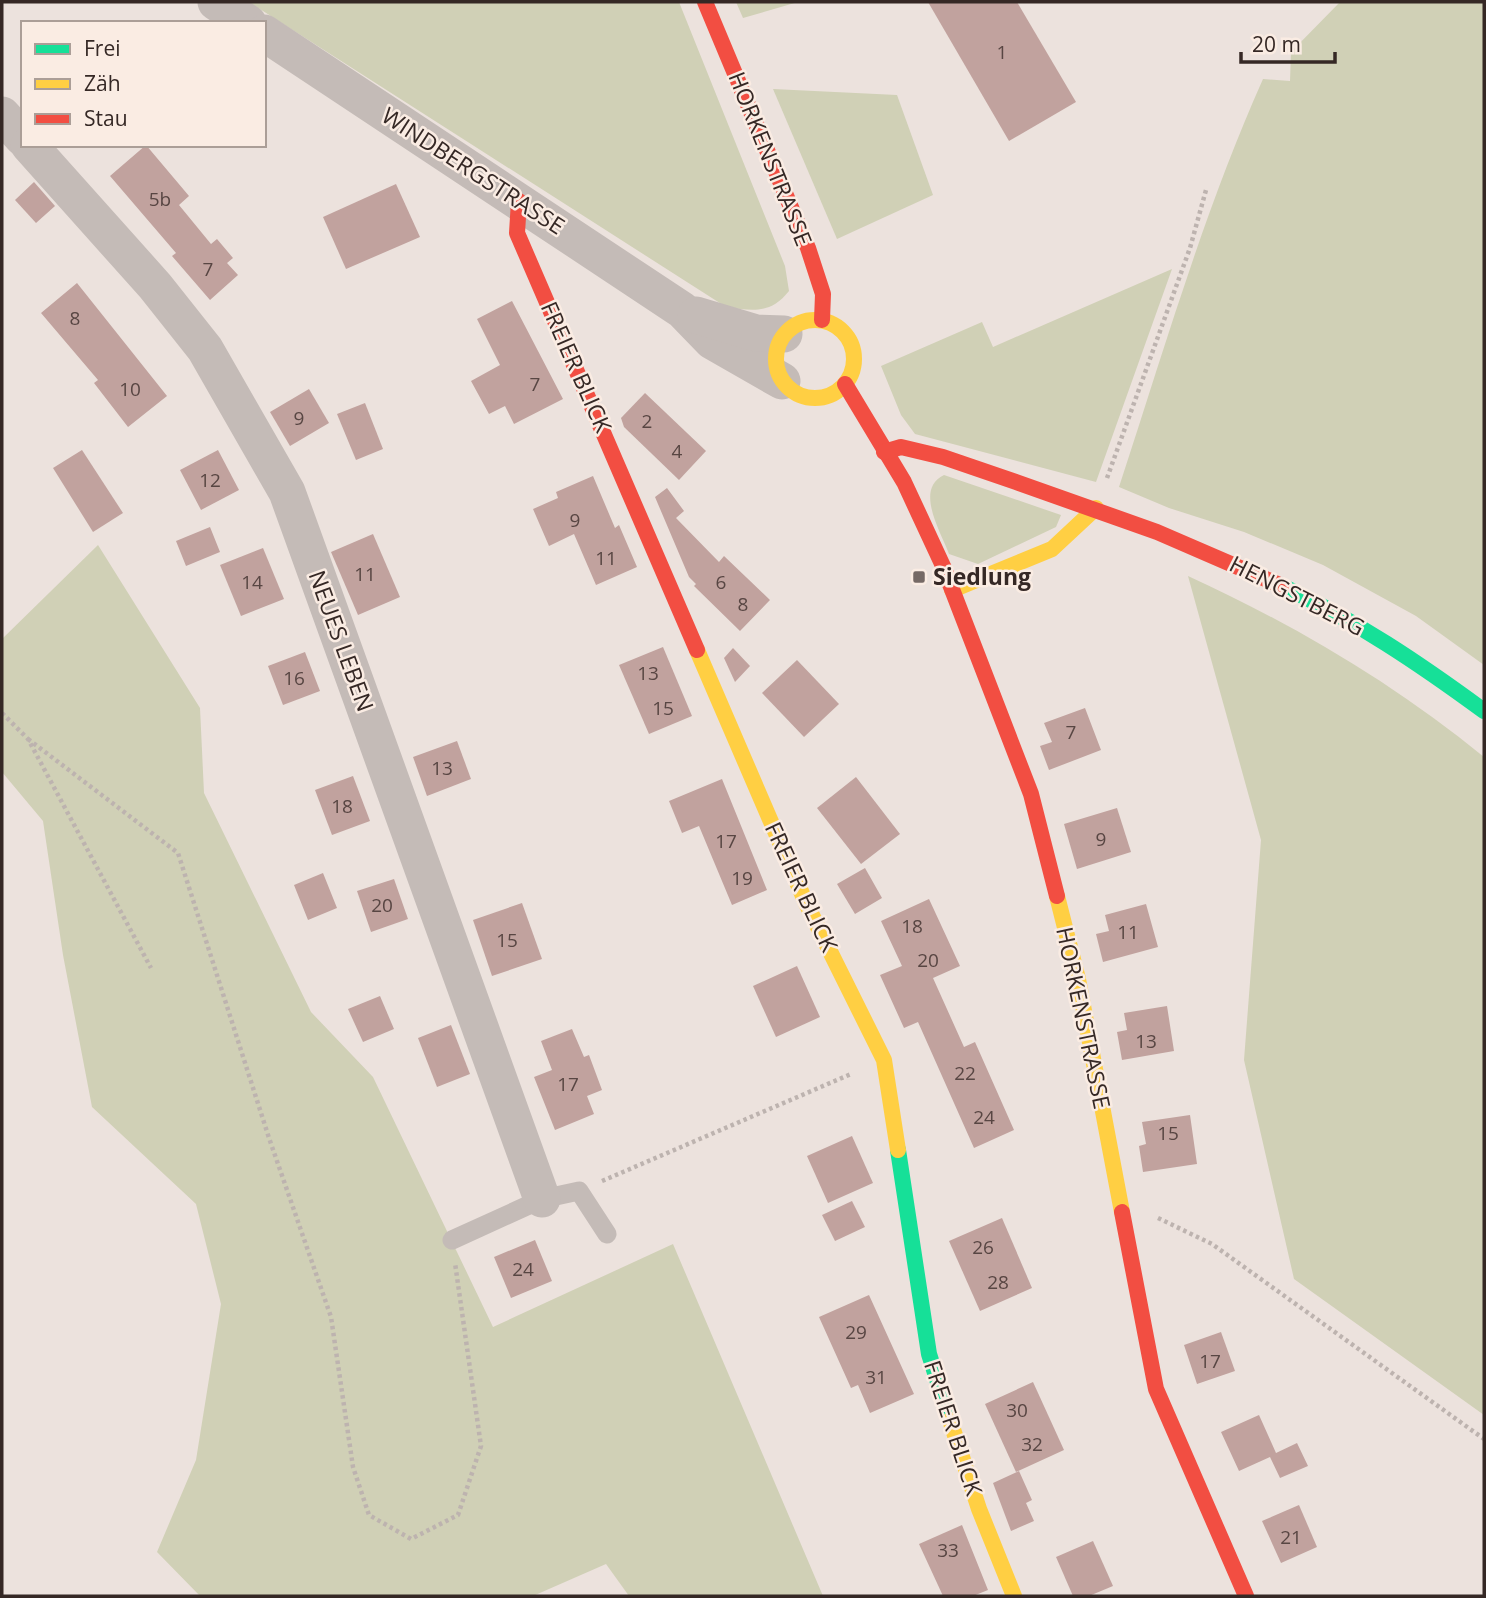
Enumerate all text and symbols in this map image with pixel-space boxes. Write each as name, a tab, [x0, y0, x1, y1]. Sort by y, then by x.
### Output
legend	[21, 21, 266, 147]
scale bar	[1241, 21, 1336, 65]
text: 20 m	[1252, 30, 1301, 58]
text: Frei	[84, 34, 121, 62]
house number: 1	[997, 39, 1007, 65]
street label: HORKENSTRASSE	[721, 67, 820, 250]
text: Zäh	[84, 69, 121, 97]
street label: WINDBERGSTRASSE	[376, 99, 571, 241]
text: Stau	[84, 104, 128, 132]
house number: 5b	[149, 186, 171, 212]
house number: 7	[203, 256, 213, 282]
street label: FREIER BLICK	[534, 296, 620, 438]
house number: 8	[70, 305, 80, 331]
house number: 7	[530, 371, 540, 397]
house number: 10	[119, 376, 141, 402]
house number: 9	[294, 405, 304, 431]
house number: 2	[642, 408, 652, 434]
house number: 4	[672, 438, 683, 464]
house number: 12	[199, 467, 221, 493]
house number: 9	[570, 507, 580, 533]
house number: 11	[595, 545, 617, 571]
street label: HENGSTBERG	[1224, 547, 1370, 643]
place label: Siedlung	[933, 560, 1031, 592]
house number: 11	[354, 561, 376, 587]
street label: NEUES LEBEN	[302, 566, 382, 716]
house number: 14	[241, 569, 263, 595]
house number: 6	[716, 569, 726, 595]
marker: Siedlung	[911, 569, 927, 585]
house number: 8	[738, 591, 748, 617]
house number: 13	[637, 660, 659, 686]
house number: 16	[283, 665, 305, 691]
house number: 15	[652, 695, 674, 721]
house number: 7	[1066, 719, 1076, 745]
house number: 13	[431, 755, 453, 781]
house number: 18	[331, 793, 353, 819]
street label: FREIER BLICK	[758, 816, 846, 958]
house number: 9	[1096, 826, 1106, 852]
house number: 17	[715, 828, 737, 854]
house number: 19	[731, 865, 753, 891]
house number: 20	[371, 892, 393, 918]
house number: 18	[901, 913, 923, 939]
house number: 11	[1117, 919, 1139, 945]
street label: HORKENSTRASSE	[1049, 924, 1119, 1112]
house number: 15	[496, 927, 518, 953]
house number: 20	[917, 947, 939, 973]
house number: 13	[1135, 1028, 1157, 1054]
house number: 22	[954, 1060, 976, 1086]
house number: 17	[557, 1071, 579, 1097]
house number: 24	[973, 1104, 995, 1130]
house number: 15	[1157, 1120, 1179, 1146]
house number: 26	[972, 1234, 994, 1260]
house number: 24	[512, 1256, 534, 1282]
house number: 28	[987, 1269, 1009, 1295]
house number: 29	[845, 1319, 867, 1345]
house number: 17	[1199, 1348, 1221, 1374]
street label: FREIER BLICK	[917, 1356, 991, 1500]
house number: 31	[865, 1364, 887, 1390]
house number: 30	[1006, 1397, 1028, 1423]
house number: 32	[1021, 1431, 1043, 1457]
house number: 21	[1280, 1524, 1302, 1550]
house number: 33	[937, 1537, 959, 1563]

